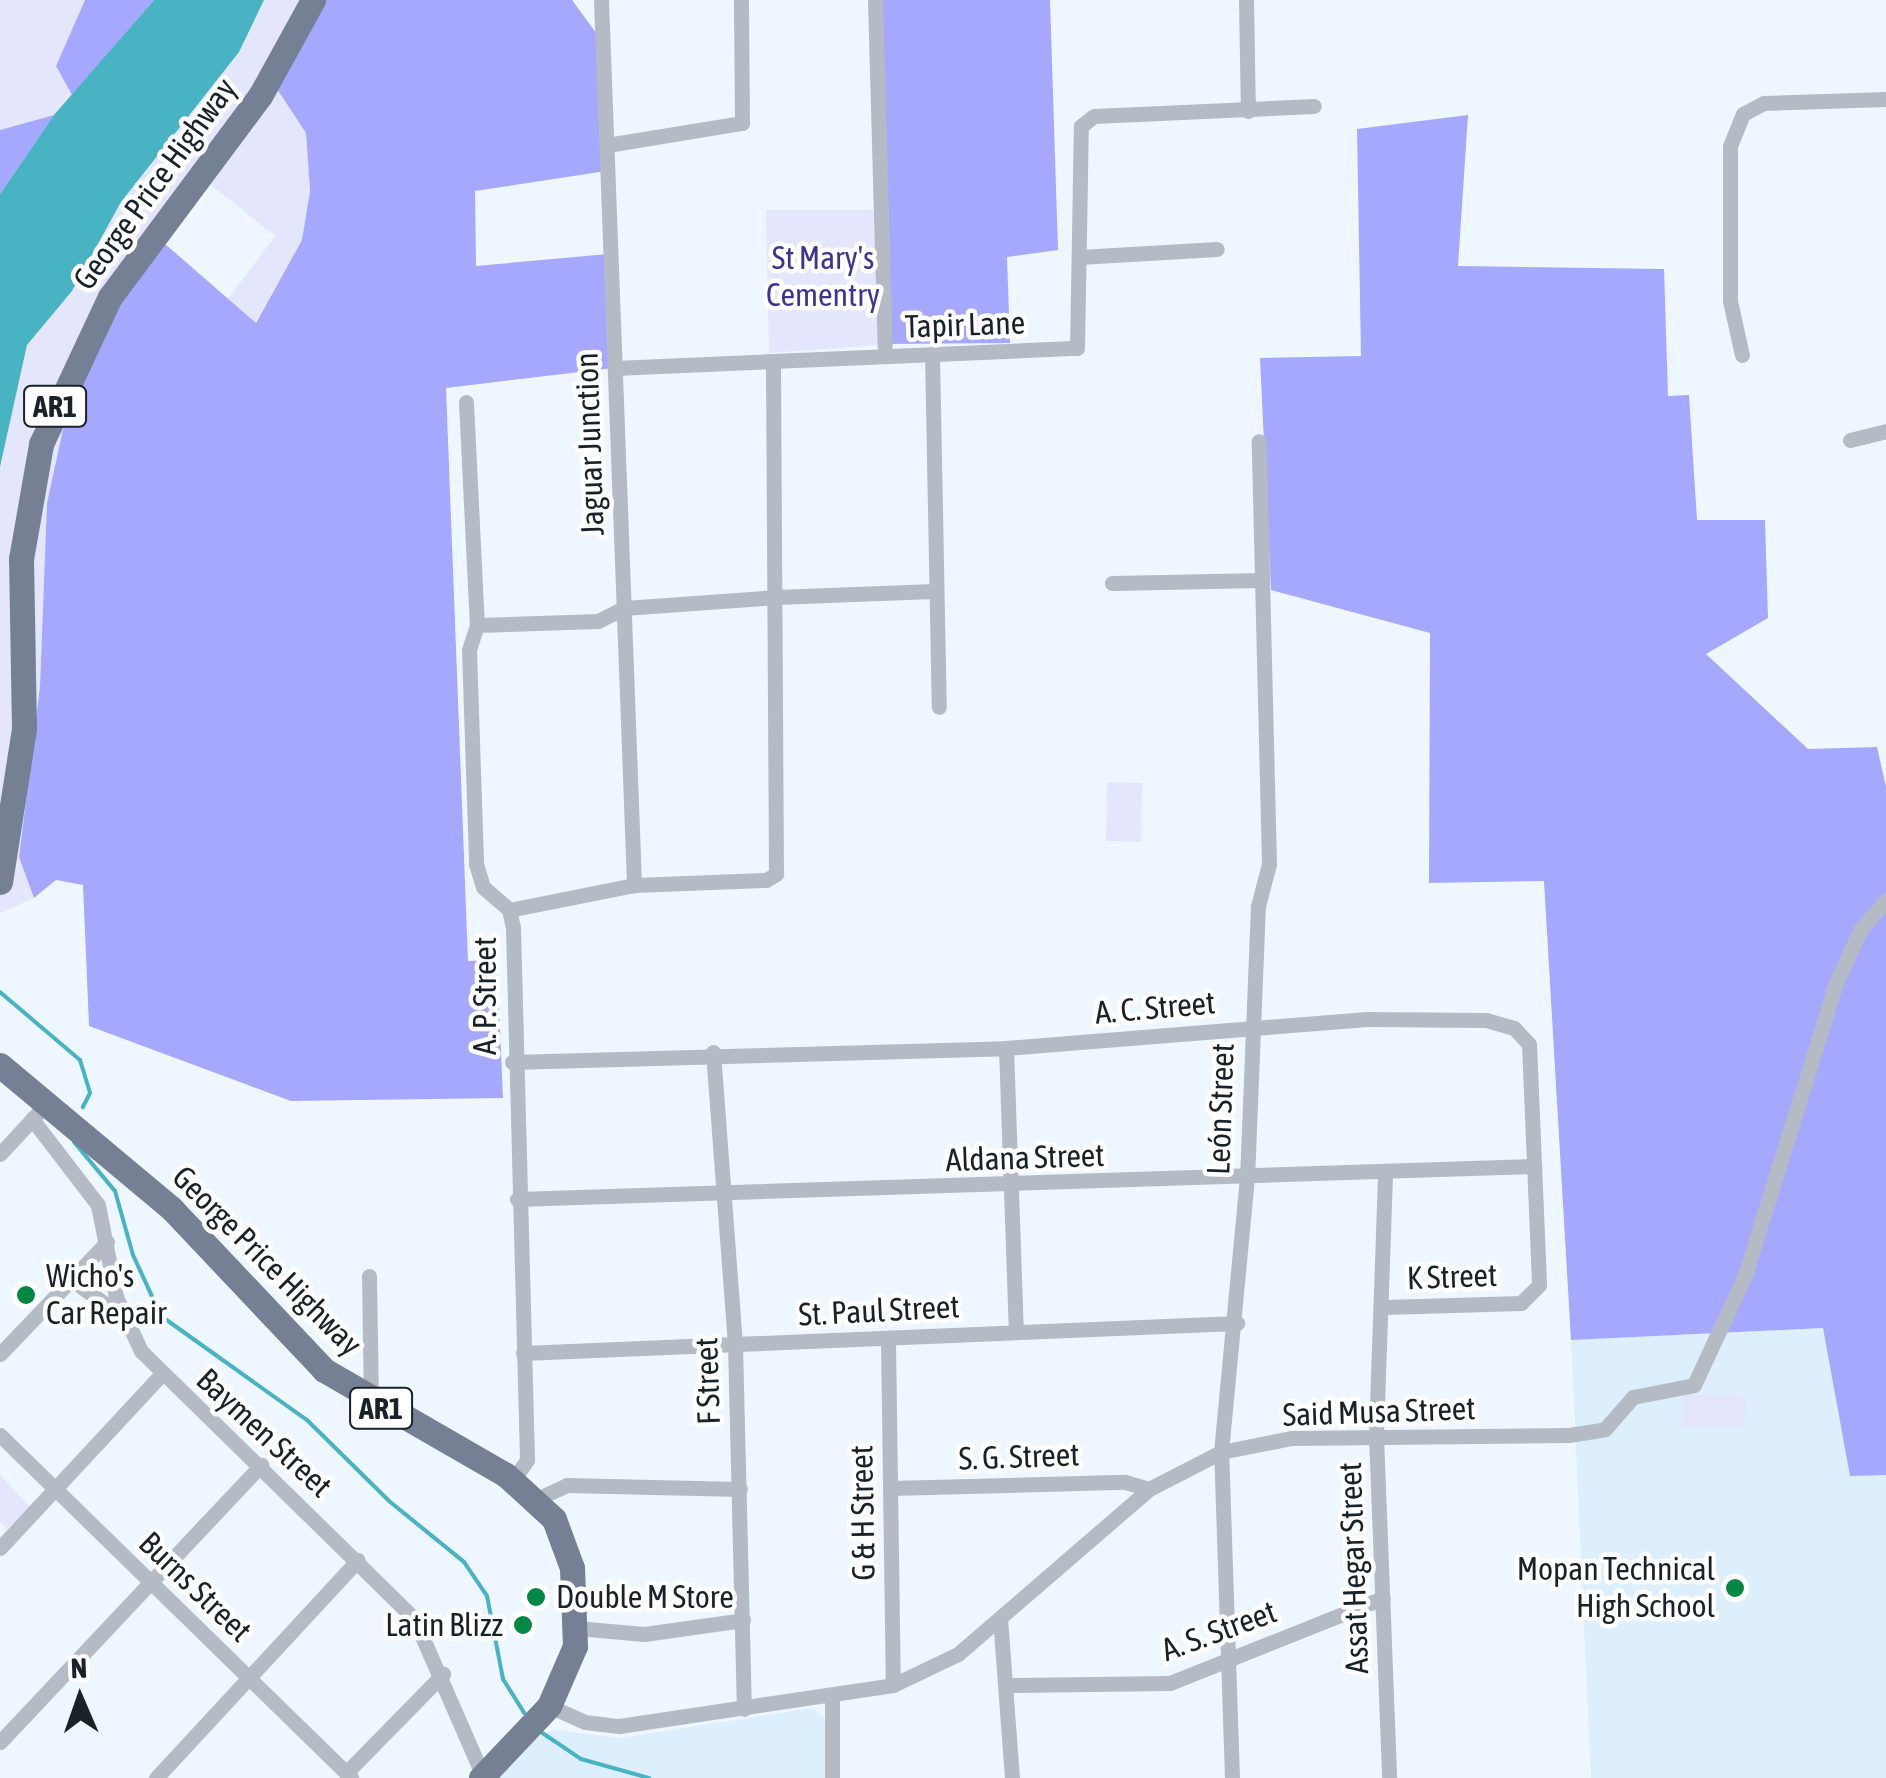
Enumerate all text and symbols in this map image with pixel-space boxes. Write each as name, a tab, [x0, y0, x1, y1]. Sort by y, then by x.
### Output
street label: George Price Highway	[65, 71, 245, 297]
park label: St Mary's Cementry	[766, 240, 880, 315]
street label: Tapir Lane	[904, 304, 1026, 346]
street label: Jaguar Junction	[568, 352, 612, 536]
road number: AR1	[22, 381, 88, 431]
street label: A. P. Street	[466, 937, 504, 1055]
street label: A. C. Street	[1093, 984, 1217, 1032]
street label: León Street	[1200, 1042, 1242, 1176]
street label: Aldana Street	[945, 1136, 1105, 1180]
street label: George Price Highway	[164, 1158, 370, 1364]
street label: K Street	[1406, 1256, 1498, 1298]
place label: Wicho's Car Repair	[46, 1258, 166, 1333]
marker: Wicho's Car Repair	[15, 1284, 37, 1306]
street label: St. Paul Street	[798, 1288, 960, 1334]
street label: F Street	[687, 1337, 729, 1425]
street label: Baymen Street	[188, 1361, 340, 1505]
road number: AR1	[348, 1383, 414, 1433]
street label: Said Musa Street	[1282, 1389, 1476, 1435]
street label: S. G. Street	[958, 1436, 1080, 1478]
street label: G & H Street	[843, 1445, 883, 1581]
street label: Assat Hegar Street	[1331, 1461, 1377, 1675]
street label: Burns Street	[131, 1524, 259, 1650]
place label: Mopan Technical High School	[1517, 1551, 1715, 1626]
marker: Mopan Technical High School	[1724, 1577, 1746, 1599]
place label: Double M Store	[556, 1578, 734, 1616]
marker: Double M Store	[525, 1586, 547, 1608]
street label: A. S. Street	[1156, 1593, 1282, 1669]
place label: Latin Blizz	[385, 1606, 503, 1644]
marker: Latin Blizz	[512, 1614, 534, 1636]
north arrow	[30, 1648, 130, 1748]
text: N	[70, 1652, 88, 1684]

